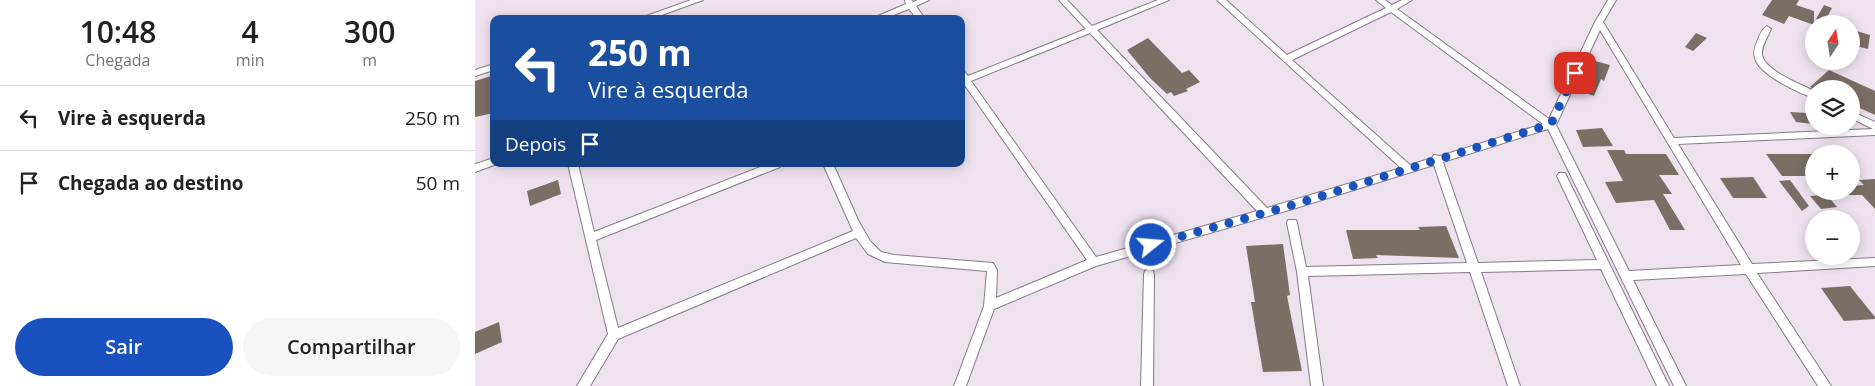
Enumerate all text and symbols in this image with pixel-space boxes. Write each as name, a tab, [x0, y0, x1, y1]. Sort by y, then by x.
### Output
text: 10:48	[80, 11, 156, 52]
text: 4	[242, 11, 259, 52]
text: 300	[344, 11, 395, 52]
north arrow	[1805, 15, 1860, 70]
map controls	[1805, 15, 1860, 265]
text: 250 m	[588, 29, 692, 76]
icon: left	[505, 35, 570, 100]
text: Chegada	[85, 49, 150, 71]
text: min	[236, 49, 265, 71]
text: m	[362, 49, 377, 71]
pin	[1554, 52, 1596, 94]
icon: arrive	[1561, 59, 1589, 87]
text: Vire à esquerda	[588, 74, 749, 104]
button: layers	[1805, 80, 1860, 135]
icon: left	[15, 104, 43, 132]
text: Vire à esquerda	[58, 105, 206, 131]
text: 250 m	[405, 105, 460, 131]
icon: arrive	[576, 130, 604, 158]
text: Depois	[505, 131, 566, 157]
button: +	[1805, 145, 1860, 200]
icon: arrive	[15, 169, 43, 197]
text: Chegada ao destino	[58, 170, 244, 196]
text: 50 m	[416, 170, 460, 196]
button: −	[1805, 210, 1860, 265]
position arrow	[1124, 218, 1176, 270]
button: Sair	[15, 318, 233, 376]
button: Compartilhar	[243, 318, 460, 376]

